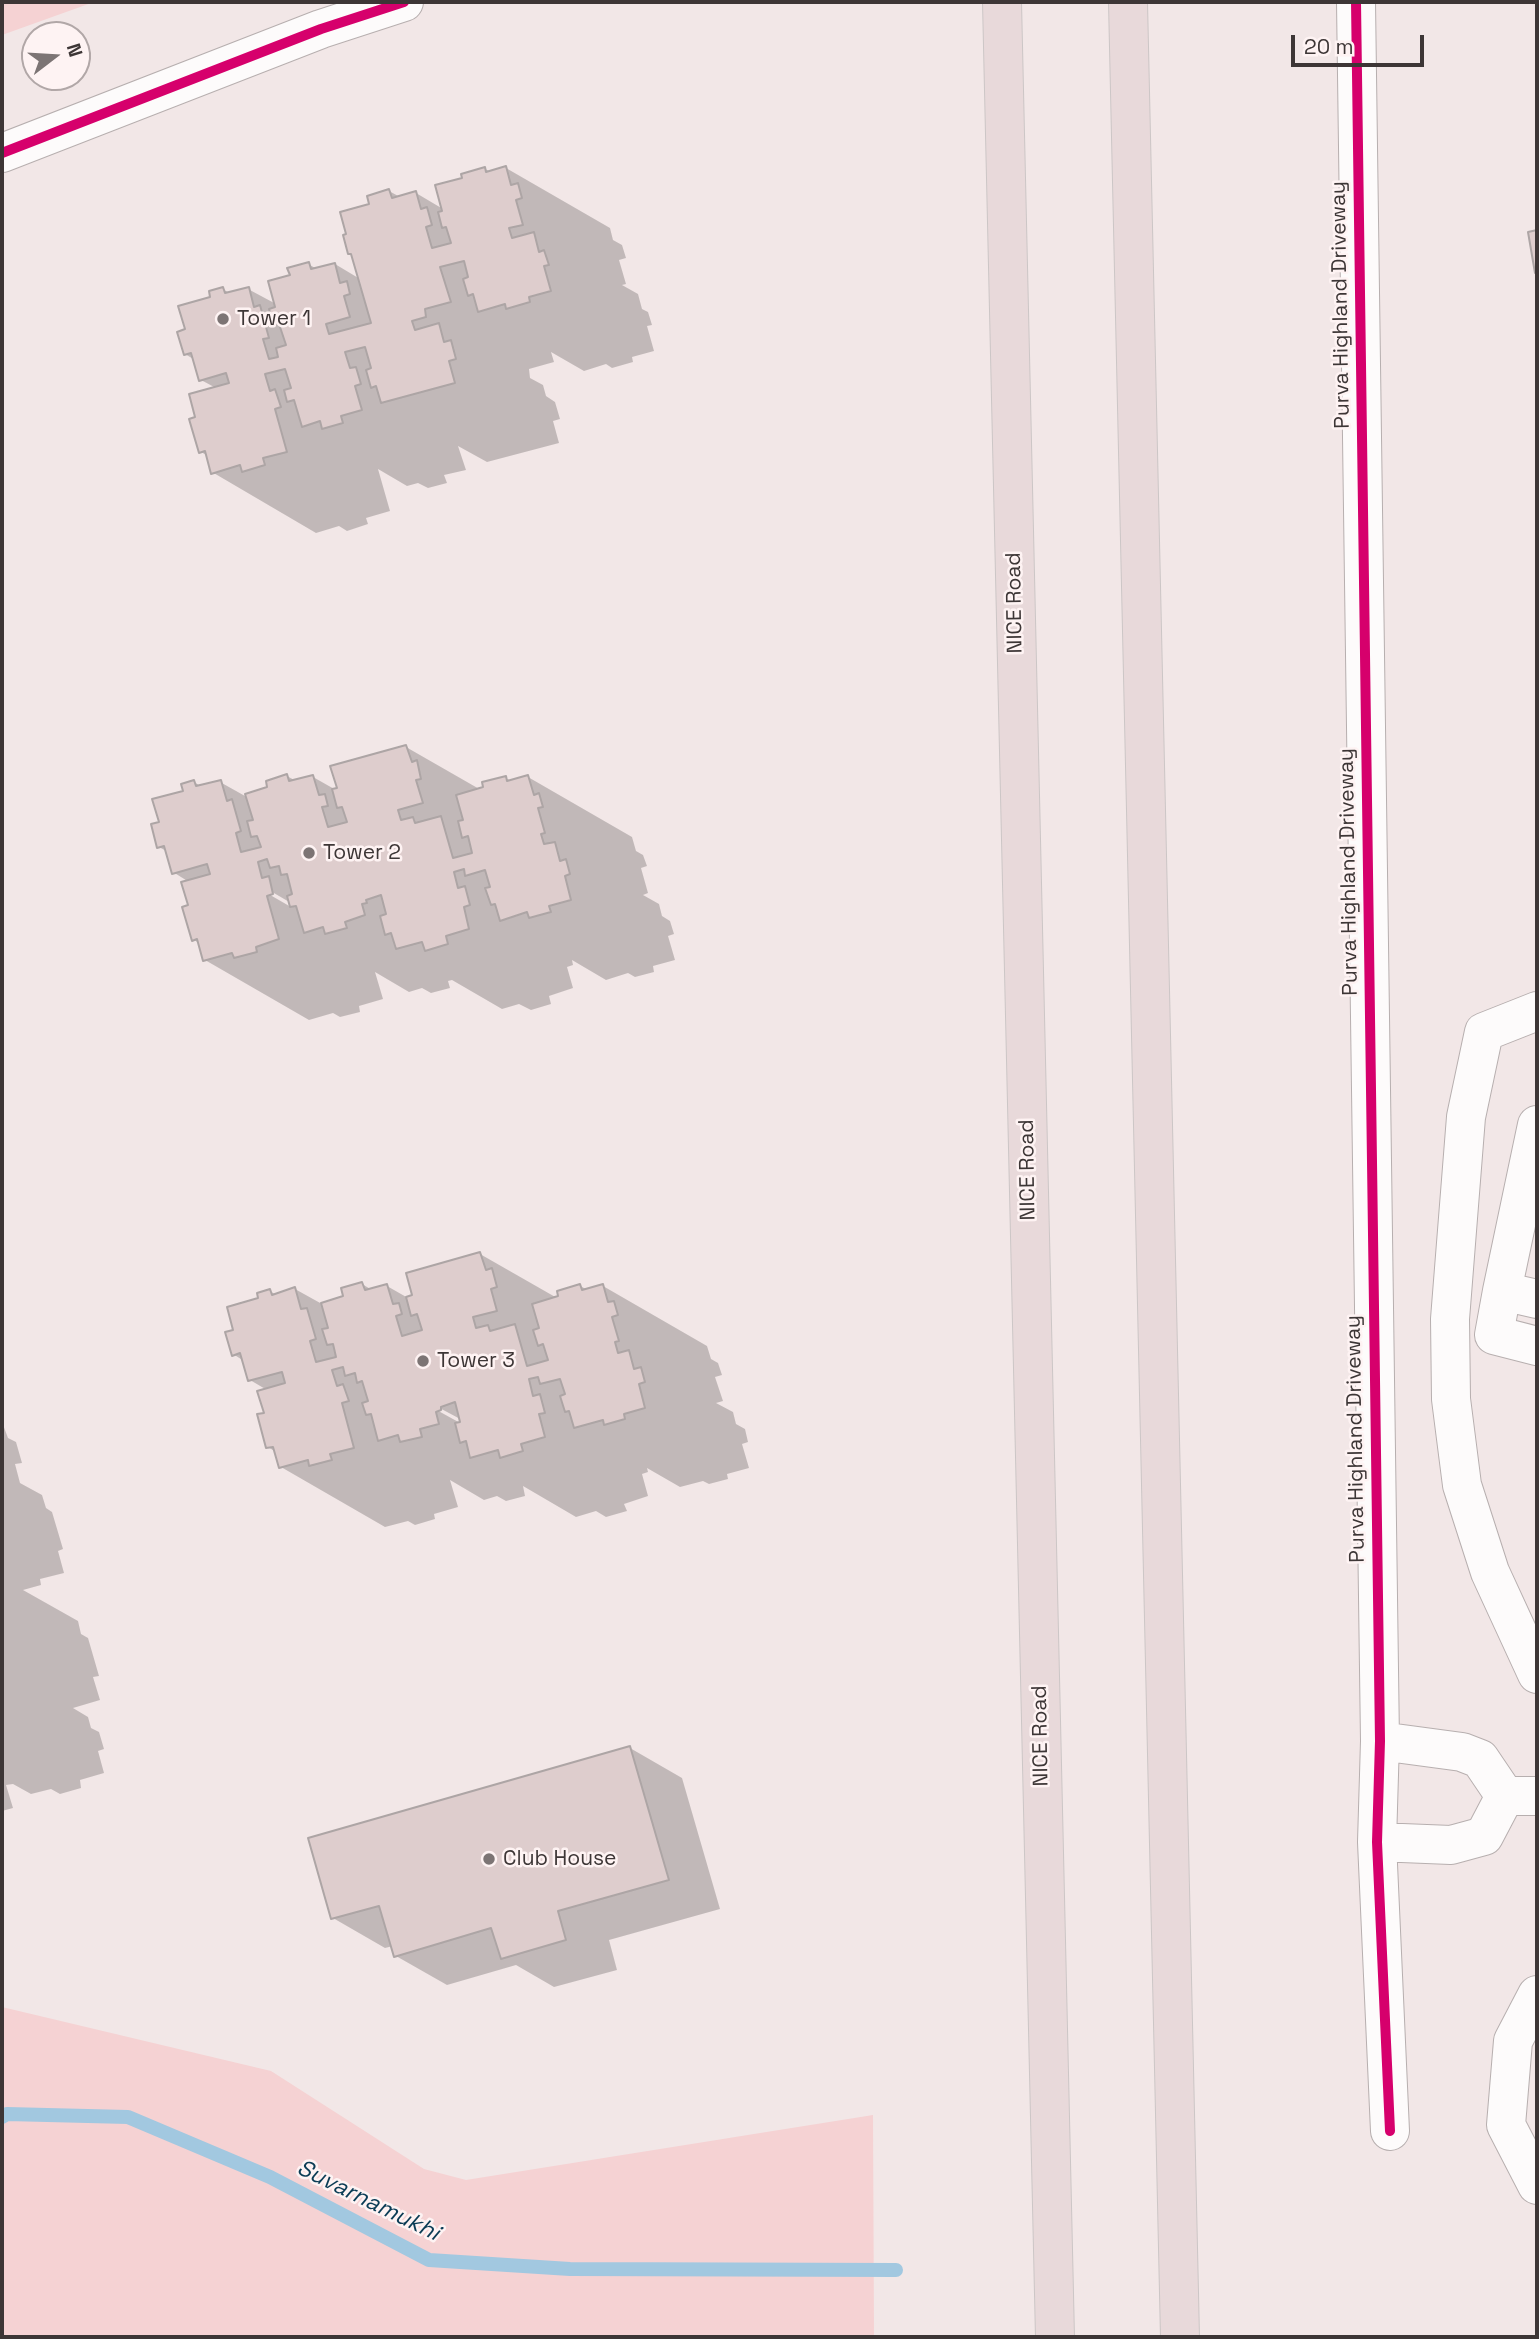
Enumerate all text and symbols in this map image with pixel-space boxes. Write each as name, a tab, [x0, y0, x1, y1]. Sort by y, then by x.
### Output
north arrow	[21, 21, 91, 91]
scale bar	[1294, 21, 1427, 65]
text: 20 m	[1304, 33, 1354, 60]
text: N	[61, 41, 88, 60]
street label: Purva Highland Driveway	[1326, 181, 1356, 429]
place label: Tower 1	[237, 306, 311, 332]
marker: Tower 1	[215, 311, 231, 327]
street label: NICE Road	[1002, 552, 1028, 654]
street label: Purva Highland Driveway	[1334, 748, 1364, 996]
place label: Tower 2	[323, 840, 401, 866]
marker: Tower 2	[301, 845, 317, 861]
street label: NICE Road	[1015, 1119, 1041, 1221]
street label: Purva Highland Driveway	[1341, 1315, 1371, 1563]
place label: Tower 3	[437, 1348, 515, 1374]
marker: Tower 3	[415, 1353, 431, 1369]
street label: NICE Road	[1028, 1685, 1054, 1787]
place label: Club House	[503, 1846, 617, 1872]
marker: Club House	[481, 1851, 497, 1867]
water label: Suvarnamukhi	[292, 2155, 444, 2247]

